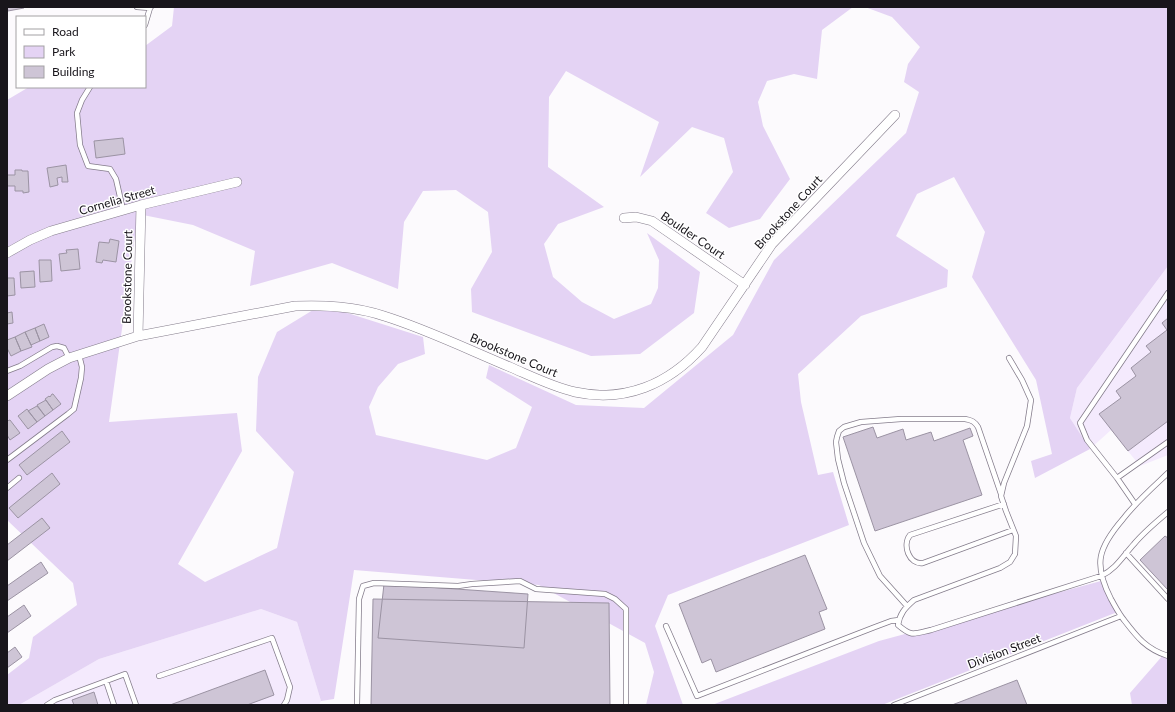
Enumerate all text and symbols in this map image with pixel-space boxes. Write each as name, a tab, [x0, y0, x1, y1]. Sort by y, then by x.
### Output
legend	[16, 16, 146, 88]
text: Road	[52, 24, 79, 39]
text: Park	[52, 44, 76, 59]
text: Building	[52, 64, 95, 79]
street label: Brookstone Court	[751, 172, 825, 252]
street label: Cornelia Street	[77, 182, 157, 218]
street label: Boulder Court	[658, 208, 729, 262]
street label: Brookstone Court	[119, 229, 135, 324]
street label: Brookstone Court	[468, 330, 561, 381]
street label: Division Street	[965, 630, 1043, 672]

